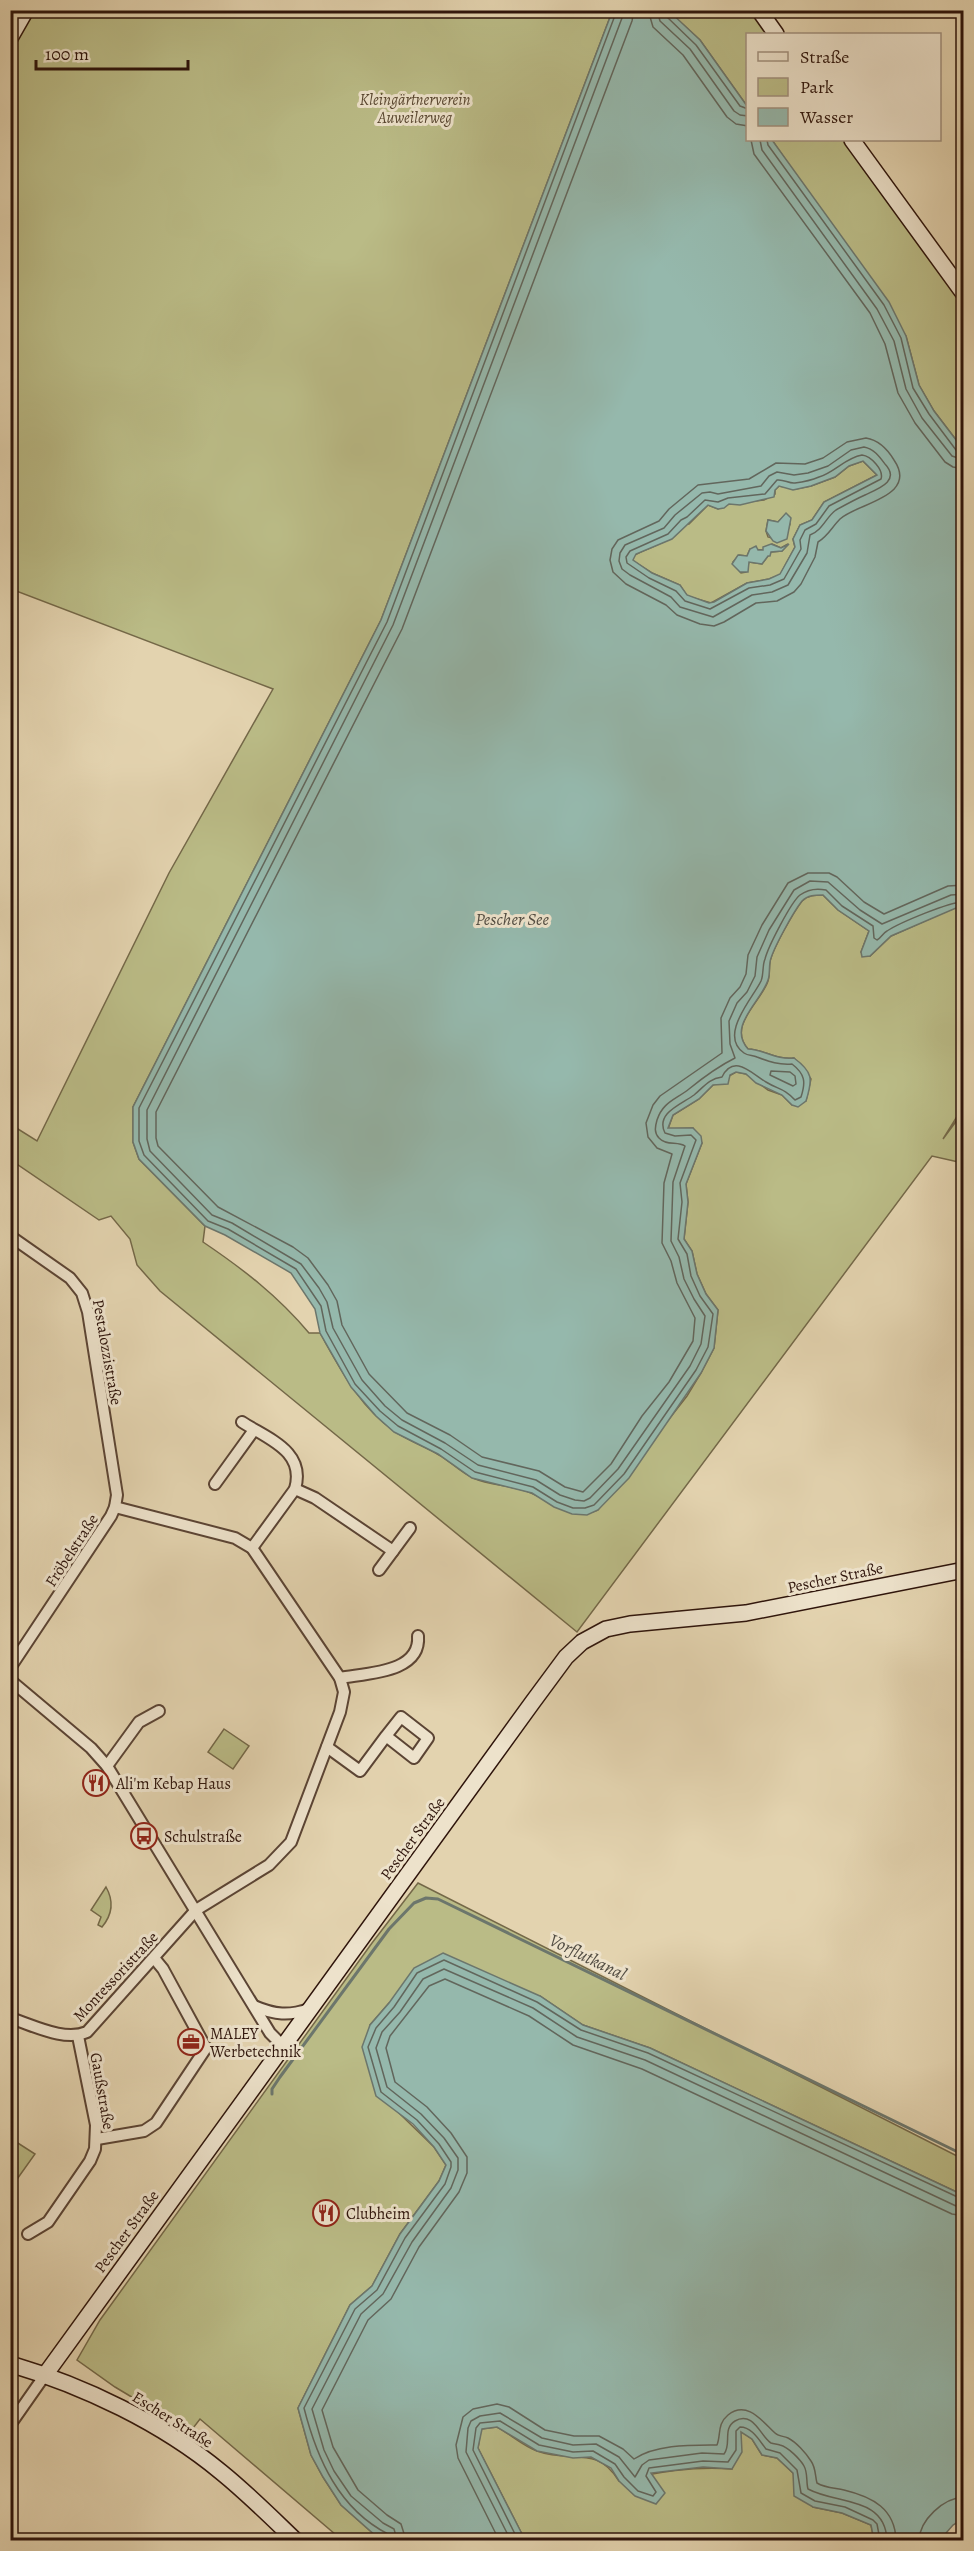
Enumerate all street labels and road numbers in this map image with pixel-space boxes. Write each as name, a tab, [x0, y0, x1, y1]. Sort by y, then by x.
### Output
street label: Pestalozzistraße	[87, 1297, 127, 1407]
street label: Fröbelstraße	[40, 1510, 104, 1591]
street label: Pescher Straße	[785, 1557, 885, 1599]
street label: Pescher Straße	[375, 1793, 450, 1884]
street label: Montessoristraße	[68, 1927, 163, 2026]
street label: Gaußstraße	[84, 2051, 120, 2131]
street label: Pescher Straße	[89, 2186, 164, 2277]
street label: Escher Straße	[128, 2386, 217, 2453]

